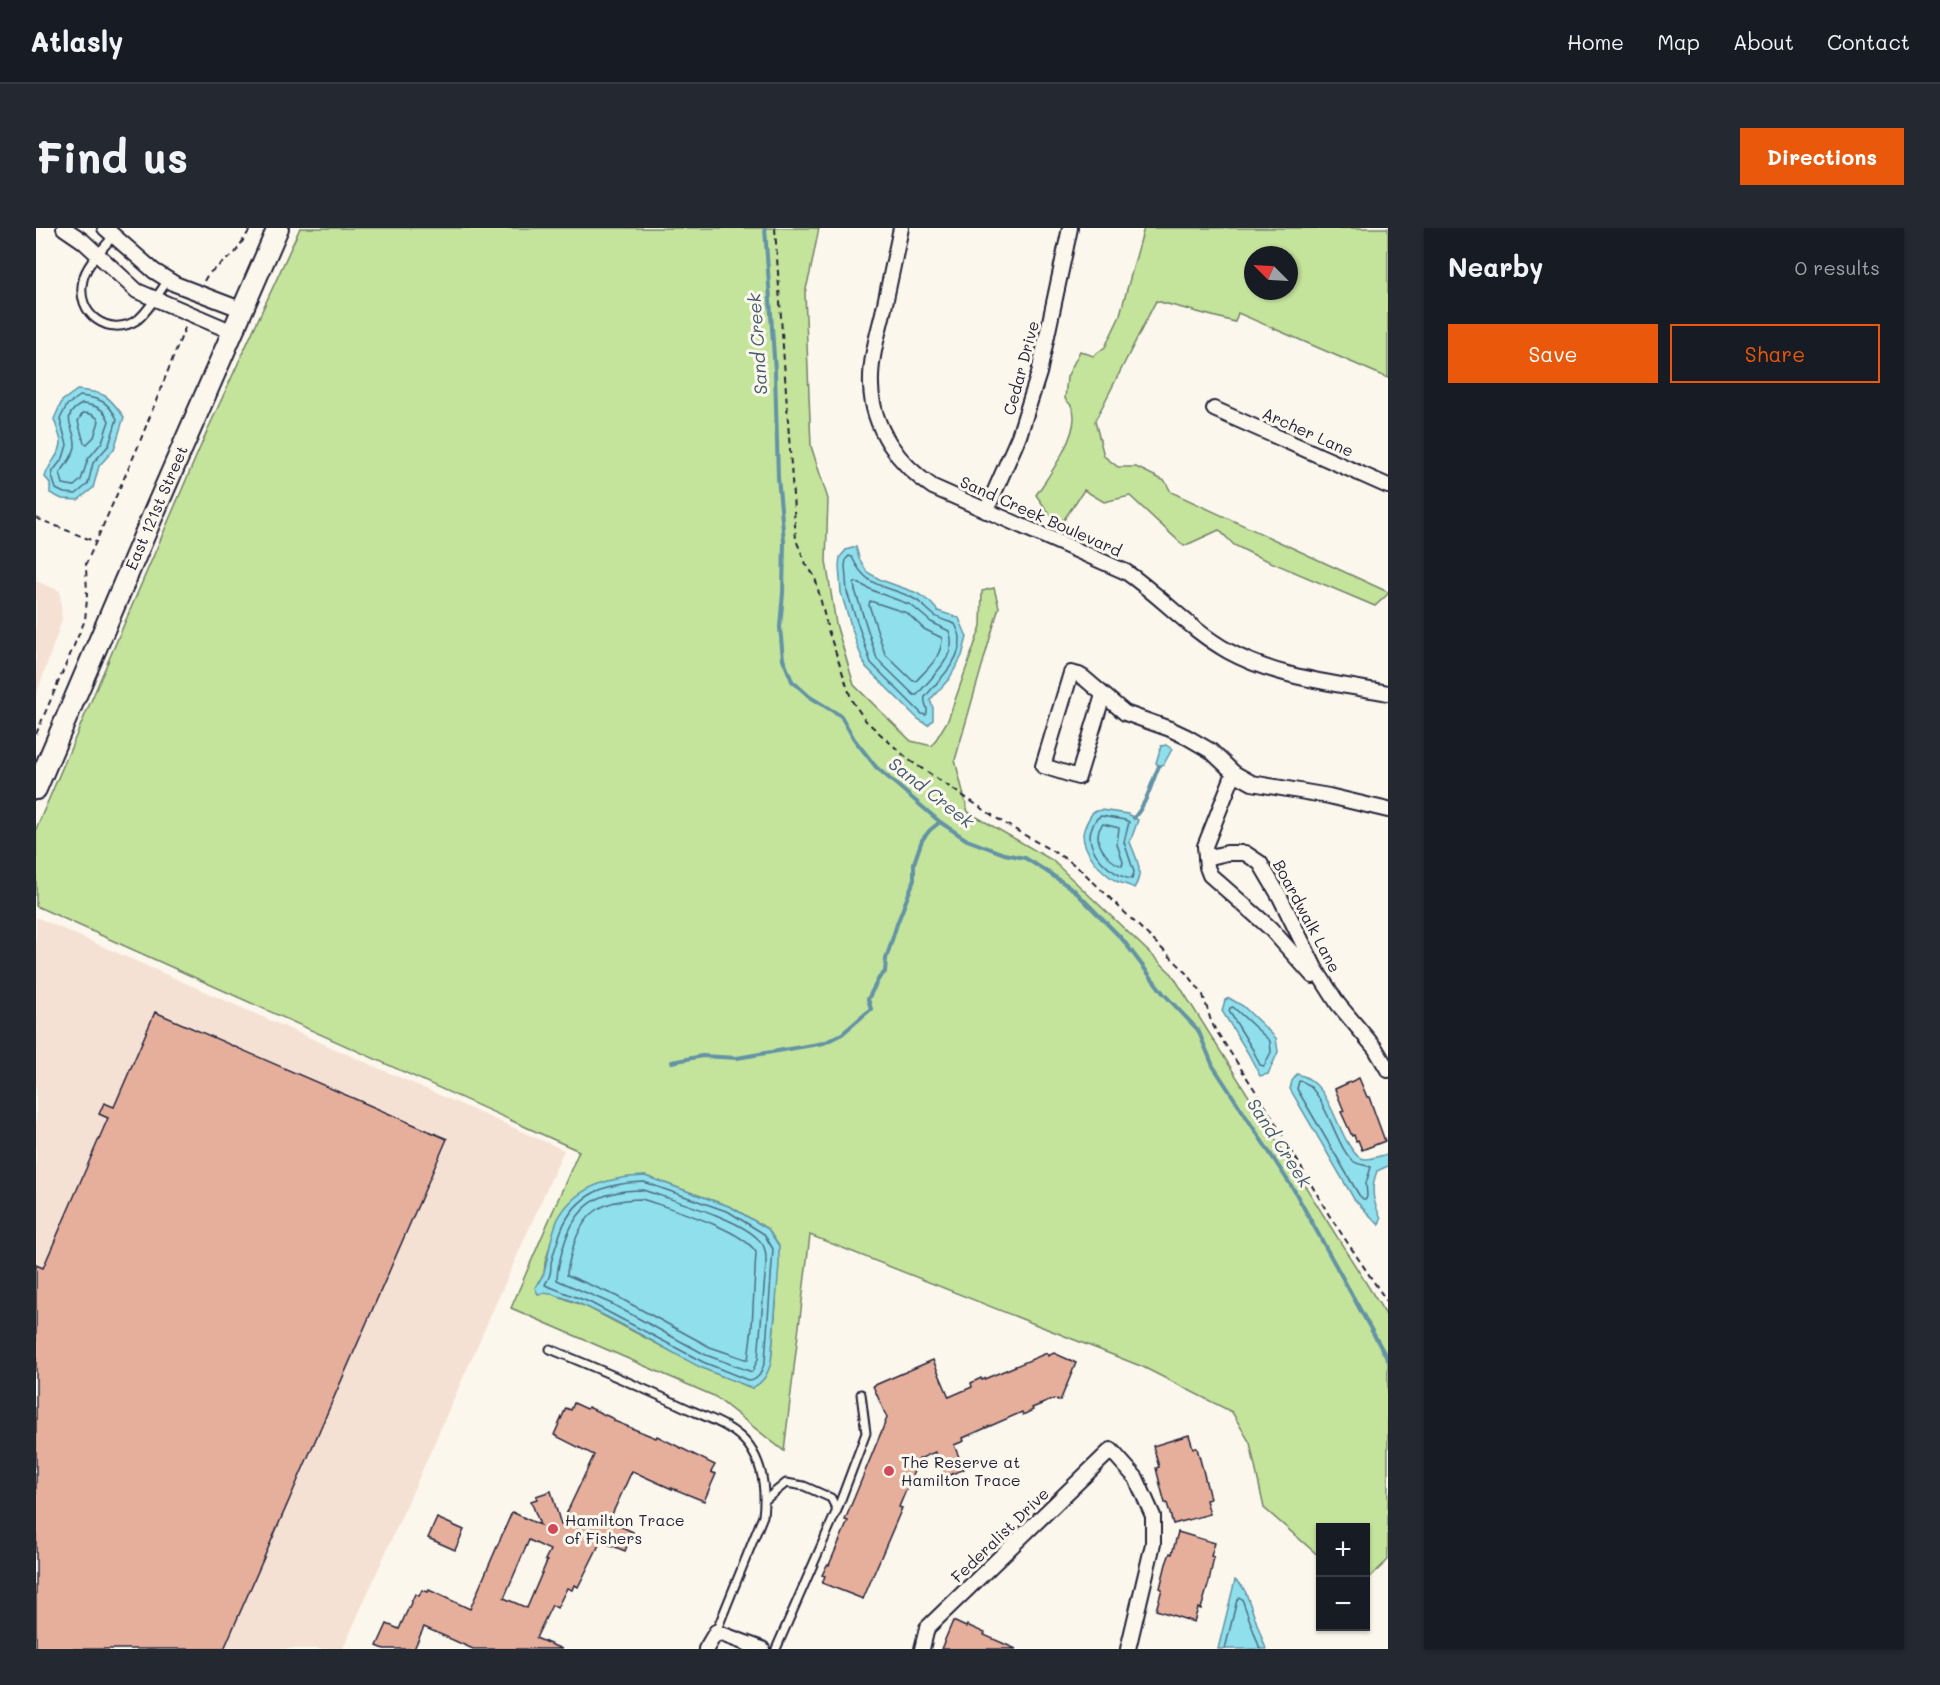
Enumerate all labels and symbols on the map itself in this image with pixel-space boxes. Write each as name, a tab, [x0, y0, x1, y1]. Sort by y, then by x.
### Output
north arrow	[1244, 246, 1298, 300]
water label: Sand Creek	[741, 292, 773, 396]
street label: Cedar Drive	[998, 318, 1043, 417]
street label: Archer Lane	[1259, 402, 1357, 461]
street label: East 121st Street	[120, 442, 192, 573]
street label: Sand Creek Boulevard	[957, 470, 1125, 561]
water label: Sand Creek	[884, 751, 980, 833]
street label: Boardwalk Lane	[1269, 856, 1346, 976]
water label: Sand Creek	[1242, 1093, 1318, 1192]
place label: The Reserve at Hamilton Trace	[901, 1451, 1021, 1490]
marker: The Reserve at Hamilton Trace	[882, 1464, 896, 1478]
street label: Federalist Drive	[946, 1483, 1053, 1587]
place label: Hamilton Trace of Fishers	[565, 1509, 685, 1548]
marker: Hamilton Trace of Fishers	[546, 1522, 560, 1536]

